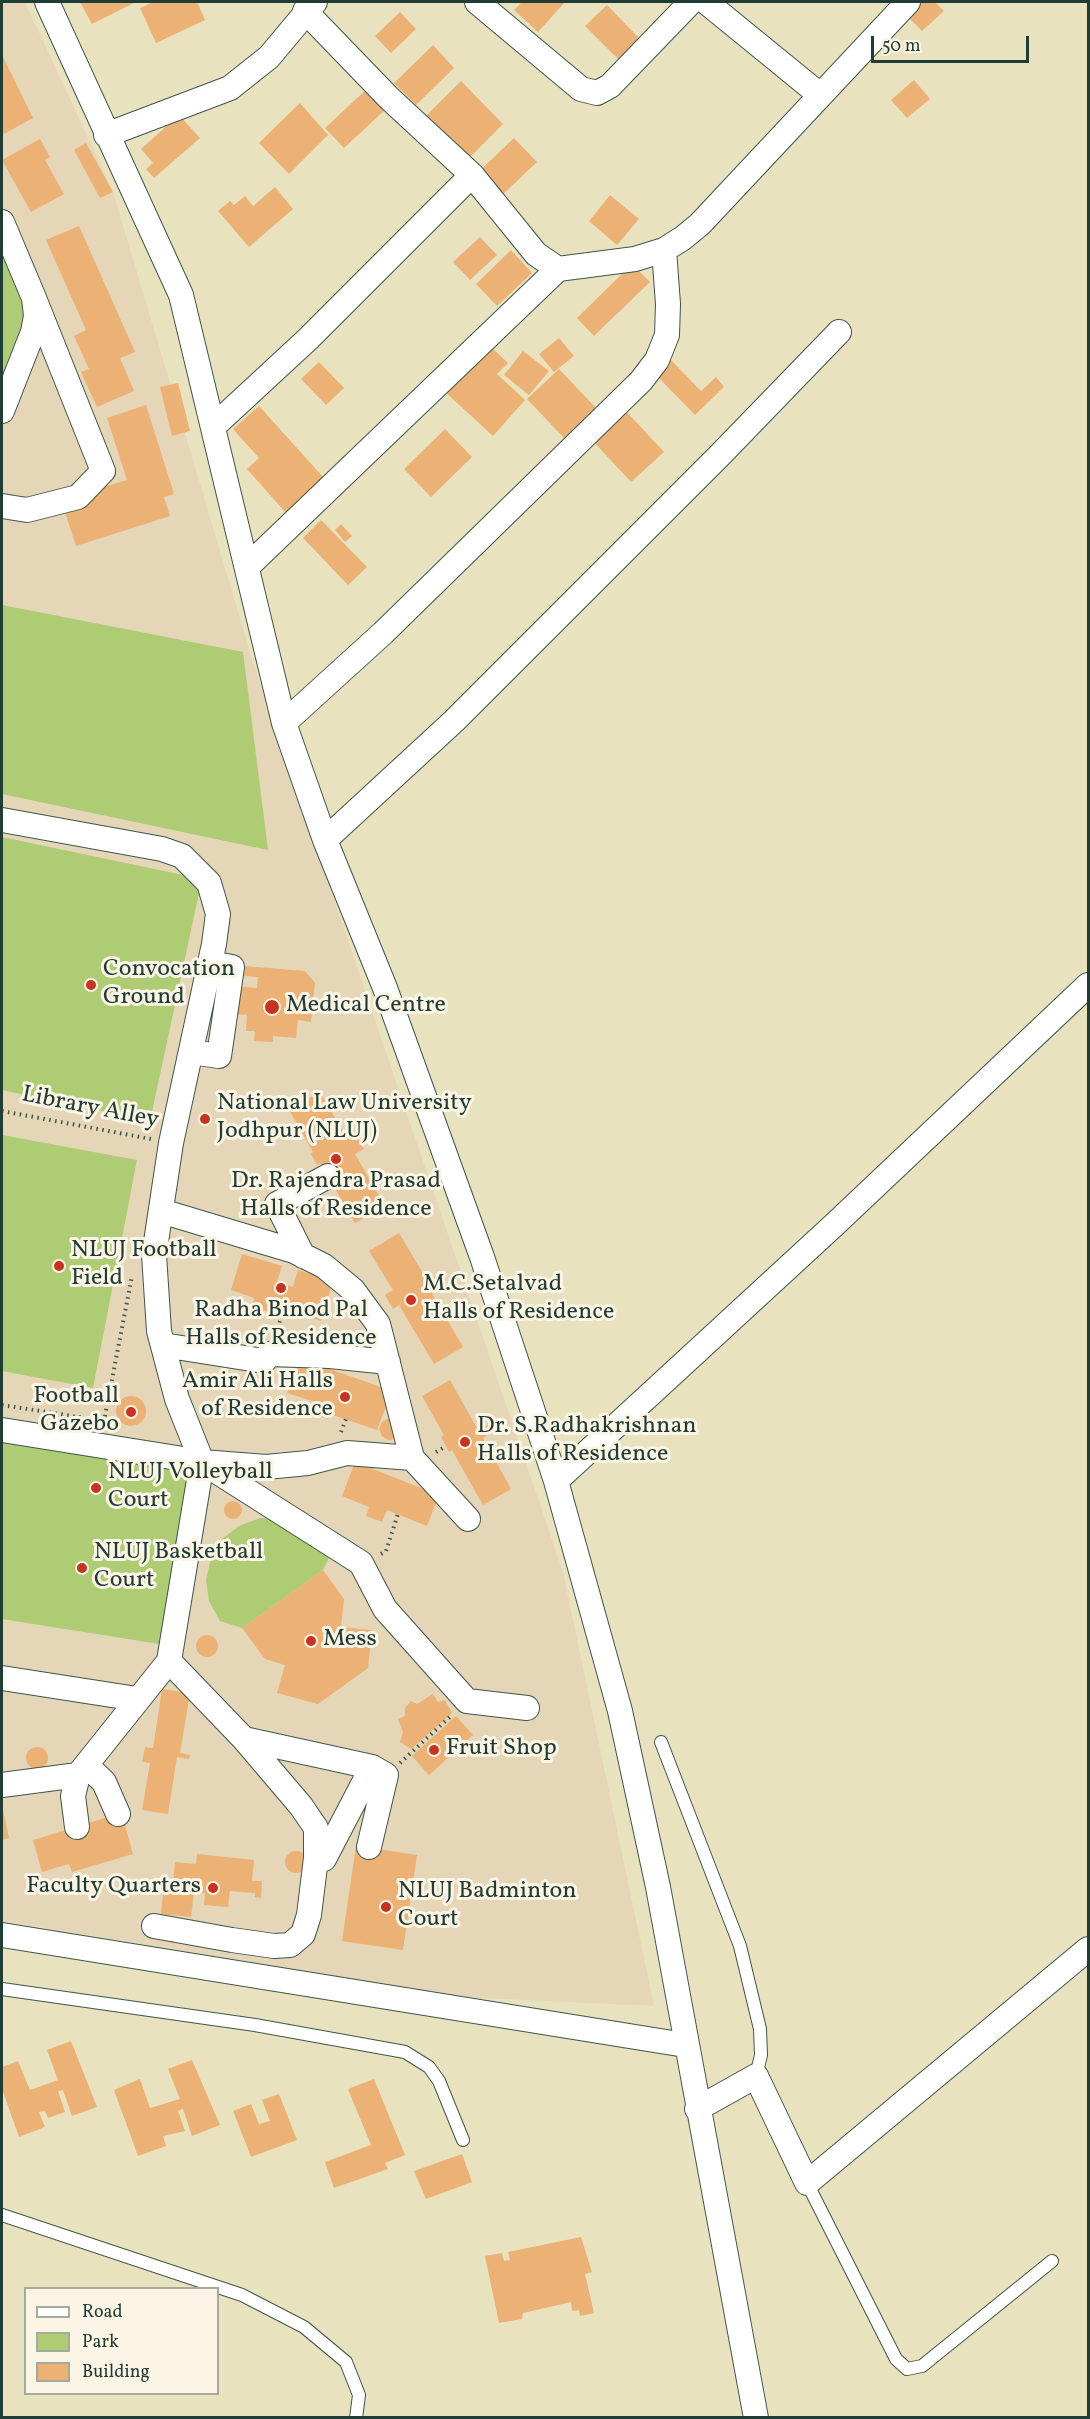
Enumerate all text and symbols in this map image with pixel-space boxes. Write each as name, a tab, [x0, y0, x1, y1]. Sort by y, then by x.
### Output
scale bar	[874, 24, 1032, 62]
text: 50 m	[882, 34, 921, 59]
place label: Convocation Ground	[103, 957, 235, 1013]
marker: Convocation Ground	[84, 978, 98, 992]
place label: Medical Centre	[286, 993, 446, 1021]
marker: Medical Centre	[263, 998, 281, 1016]
street label: Library Alley	[19, 1082, 161, 1136]
place label: National Law University Jodhpur (NLUJ)	[217, 1091, 472, 1147]
marker: National Law University Jodhpur (NLUJ)	[198, 1112, 212, 1126]
marker: Dr. Rajendra Prasad Halls of Residence	[329, 1152, 343, 1166]
place label: Dr. Rajendra Prasad Halls of Residence	[231, 1169, 441, 1225]
place label: NLUJ Football Field	[71, 1238, 217, 1294]
marker: NLUJ Football Field	[52, 1259, 66, 1273]
place label: M.C.Setalvad Halls of Residence	[423, 1272, 614, 1328]
marker: Radha Binod Pal Halls of Residence	[274, 1281, 288, 1295]
marker: M.C.Setalvad Halls of Residence	[404, 1293, 418, 1307]
place label: Radha Binod Pal Halls of Residence	[185, 1298, 377, 1354]
place label: Amir Ali Halls of Residence	[182, 1369, 333, 1425]
place label: Football Gazebo	[33, 1384, 119, 1440]
marker: Amir Ali Halls of Residence	[338, 1390, 352, 1404]
marker: Football Gazebo	[124, 1405, 138, 1419]
place label: Dr. S.Radhakrishnan Halls of Residence	[477, 1414, 697, 1470]
marker: Dr. S.Radhakrishnan Halls of Residence	[458, 1435, 472, 1449]
place label: NLUJ Volleyball Court	[108, 1460, 273, 1516]
marker: NLUJ Volleyball Court	[89, 1481, 103, 1495]
place label: NLUJ Basketball Court	[94, 1540, 263, 1596]
marker: NLUJ Basketball Court	[75, 1561, 89, 1575]
place label: Mess	[323, 1627, 377, 1655]
marker: Mess	[304, 1634, 318, 1648]
place label: Fruit Shop	[446, 1736, 557, 1764]
marker: Fruit Shop	[427, 1743, 441, 1757]
place label: Faculty Quarters	[26, 1874, 201, 1902]
place label: NLUJ Badminton Court	[398, 1879, 577, 1935]
marker: Faculty Quarters	[206, 1881, 220, 1895]
marker: NLUJ Badminton Court	[379, 1900, 393, 1914]
legend	[24, 2287, 219, 2395]
text: Road	[82, 2300, 123, 2325]
text: Park	[82, 2330, 119, 2355]
text: Building	[82, 2360, 150, 2385]

